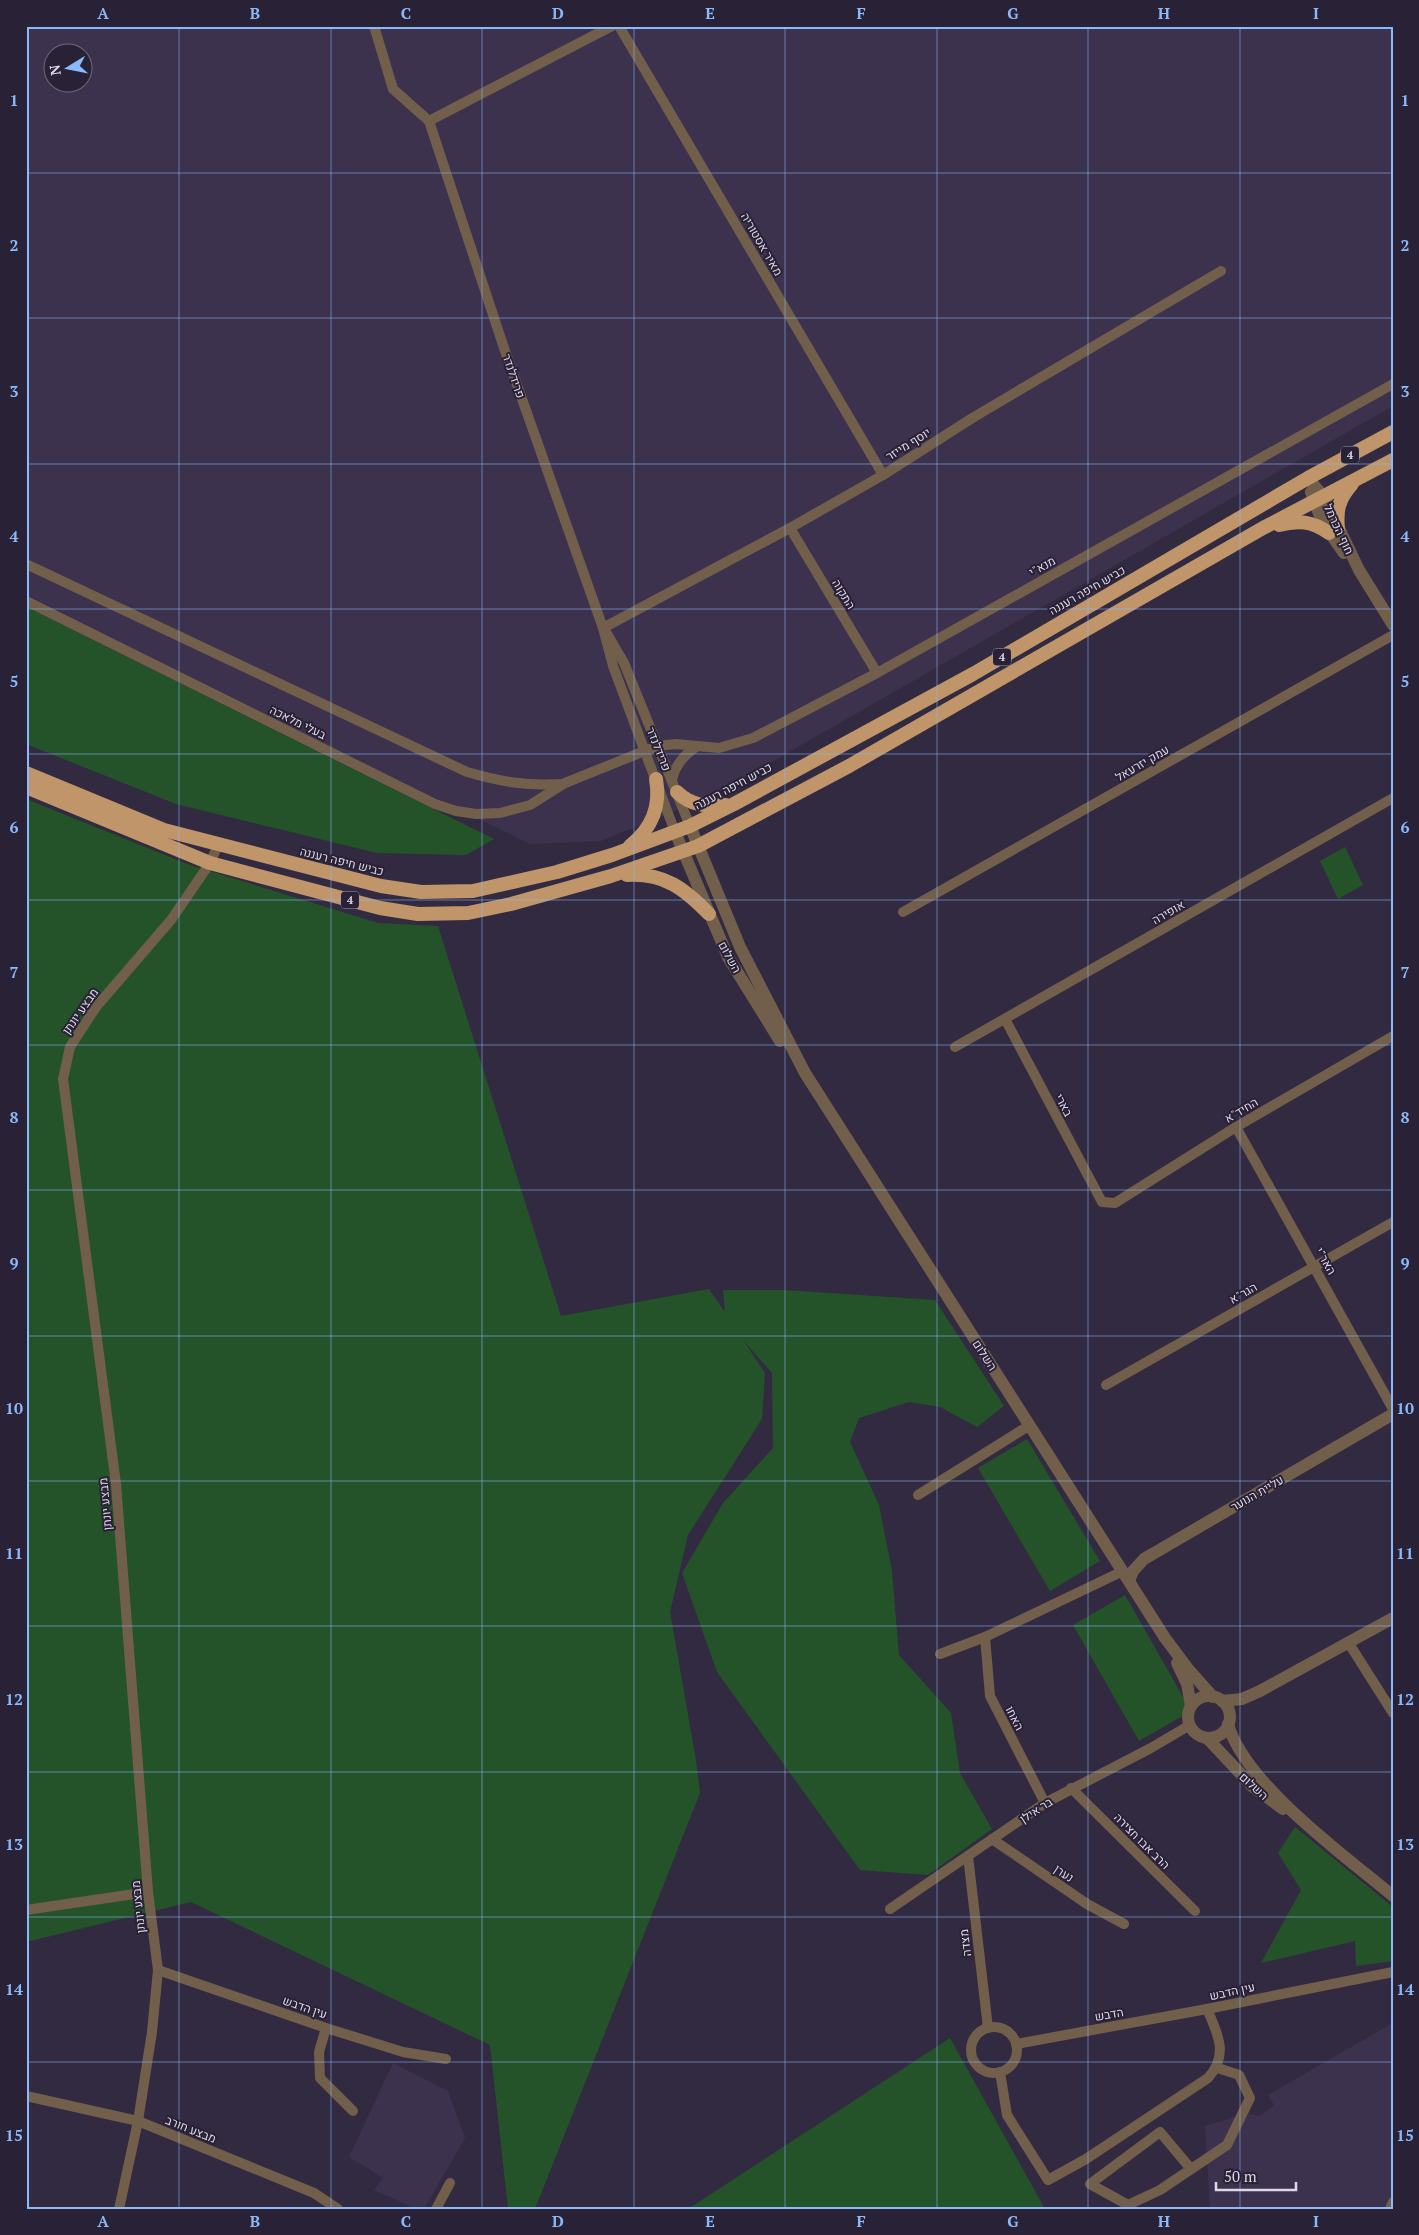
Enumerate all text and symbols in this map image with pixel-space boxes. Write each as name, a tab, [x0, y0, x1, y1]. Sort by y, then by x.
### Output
text: A	[97, 2, 109, 24]
text: B	[250, 2, 260, 24]
text: C	[401, 2, 411, 24]
text: D	[552, 2, 564, 24]
text: E	[705, 2, 715, 24]
text: F	[856, 2, 866, 24]
text: G	[1007, 2, 1019, 24]
text: H	[1158, 2, 1170, 24]
text: I	[1313, 2, 1319, 24]
north arrow	[42, 42, 92, 92]
text: N	[44, 63, 65, 77]
text: 1	[9, 89, 19, 111]
text: 1	[1400, 89, 1410, 111]
street label: מאיר אסטוריה	[738, 210, 786, 278]
text: 2	[9, 234, 19, 256]
text: 2	[1400, 234, 1410, 256]
street label: פרידלנדר	[499, 352, 529, 400]
text: 3	[9, 380, 19, 402]
text: 3	[1400, 380, 1410, 402]
street label: יוסף מייזר	[883, 424, 933, 464]
road number: 4	[1341, 446, 1359, 464]
street label: חוף הכרמל	[1321, 501, 1357, 557]
text: 4	[9, 525, 19, 547]
text: 4	[1400, 525, 1410, 547]
street label: מנא"י	[1026, 553, 1058, 579]
street label: כביש חיפה רעננה	[1046, 562, 1128, 618]
street label: התקוה	[829, 576, 859, 612]
road number: 4	[993, 649, 1011, 666]
text: 5	[9, 670, 19, 692]
text: 5	[1400, 670, 1410, 692]
street label: בעלי מלאכה	[267, 702, 329, 742]
street label: פרידלנדר	[643, 725, 675, 773]
street label: עמק יזרעאל	[1112, 742, 1172, 784]
street label: כביש חיפה רעננה	[692, 759, 774, 813]
text: 6	[9, 816, 19, 838]
text: 6	[1400, 816, 1410, 838]
street label: כביש חיפה רעננה	[299, 843, 385, 879]
road number: 4	[341, 892, 359, 908]
street label: אופירה	[1149, 897, 1187, 927]
street label: השלום	[715, 939, 745, 975]
text: 7	[9, 961, 19, 983]
text: 7	[1400, 961, 1410, 983]
street label: מבצע יונתן	[59, 985, 101, 1037]
street label: בארי	[1052, 1091, 1076, 1120]
street label: החיד"א	[1222, 1094, 1260, 1126]
text: 8	[9, 1106, 19, 1128]
text: 8	[1400, 1106, 1410, 1128]
street label: האר"י	[1312, 1245, 1340, 1277]
text: 9	[9, 1252, 19, 1274]
text: 9	[1400, 1252, 1410, 1274]
street label: הגר"א	[1226, 1279, 1260, 1307]
street label: השלום	[969, 1337, 1001, 1373]
text: 10	[5, 1397, 23, 1419]
text: 10	[1396, 1397, 1414, 1419]
street label: עליית הנוער	[1228, 1472, 1286, 1514]
street label: מבצע יונתן	[95, 1477, 115, 1531]
text: 11	[5, 1542, 23, 1564]
text: 11	[1396, 1542, 1414, 1564]
text: 12	[5, 1688, 23, 1710]
text: 12	[1396, 1688, 1414, 1710]
street label: האחו	[1003, 1703, 1027, 1733]
street label: השלום	[1236, 1769, 1272, 1803]
street label: בר אילן	[1017, 1794, 1056, 1826]
street label: הרב אבו חצירה	[1111, 1810, 1173, 1872]
text: 13	[5, 1833, 23, 1855]
text: 13	[1396, 1833, 1414, 1855]
street label: נערן	[1051, 1861, 1077, 1885]
street label: מבצע יונתן	[128, 1880, 148, 1934]
street label: מצדה	[956, 1928, 974, 1958]
text: 14	[5, 1978, 23, 2000]
text: 14	[1396, 1978, 1414, 2000]
street label: עין הדבש	[1208, 1979, 1256, 2003]
street label: עין הדבש	[281, 1992, 329, 2022]
street label: הדבש	[1093, 2004, 1125, 2024]
street label: מבצע חורב	[163, 2112, 219, 2146]
text: 15	[5, 2124, 23, 2146]
text: 15	[1396, 2124, 1414, 2146]
scale bar	[1216, 2160, 1296, 2192]
text: 50 m	[1224, 2166, 1257, 2186]
text: A	[97, 2210, 109, 2232]
text: B	[250, 2210, 260, 2232]
text: C	[401, 2210, 411, 2232]
text: D	[552, 2210, 564, 2232]
text: E	[705, 2210, 715, 2232]
text: F	[856, 2210, 866, 2232]
text: G	[1007, 2210, 1019, 2232]
text: H	[1158, 2210, 1170, 2232]
text: I	[1313, 2210, 1319, 2232]

